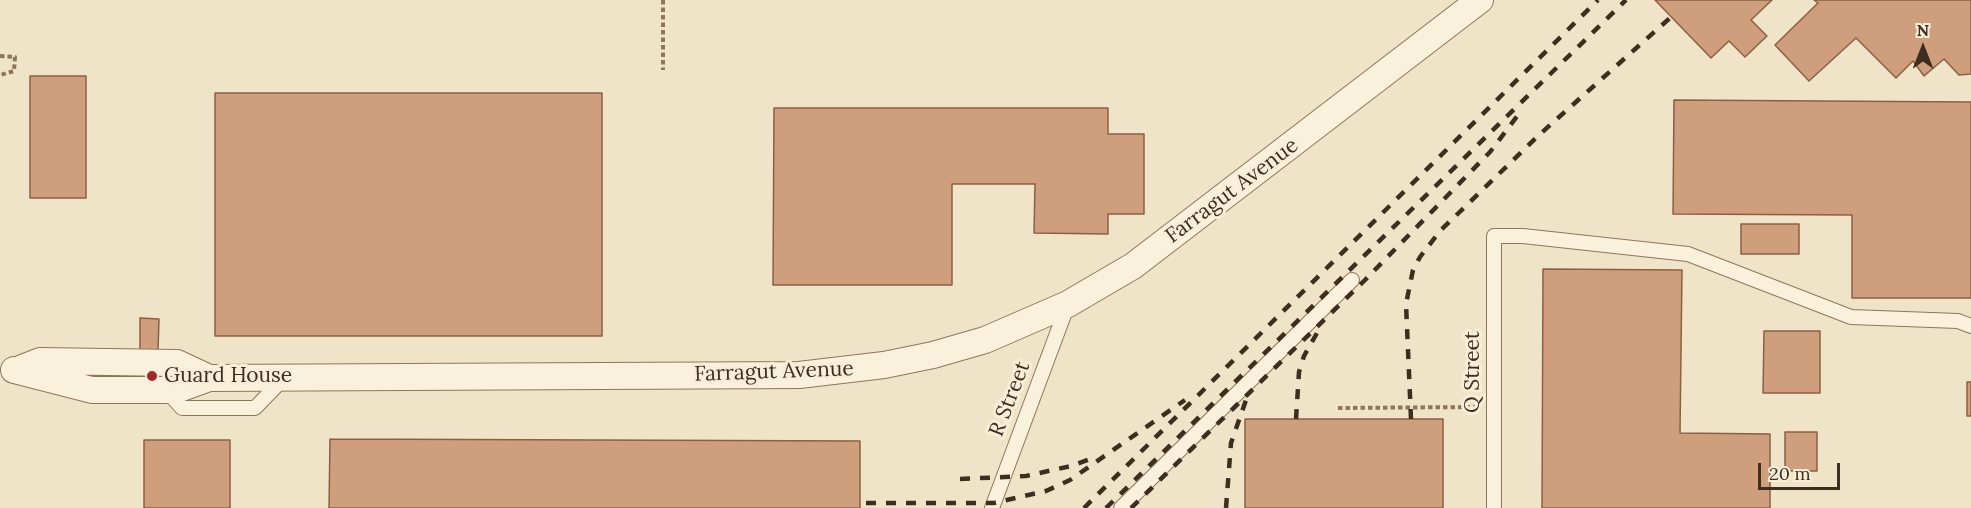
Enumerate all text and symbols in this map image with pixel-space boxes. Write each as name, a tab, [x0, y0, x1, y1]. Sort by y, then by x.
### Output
north arrow	[1893, 18, 1953, 78]
text: N	[1917, 20, 1929, 40]
street label: Farragut Avenue	[1161, 133, 1303, 249]
street label: Q Street	[1460, 331, 1486, 413]
street label: Farragut Avenue	[694, 357, 854, 387]
street label: R Street	[984, 358, 1036, 440]
place label: Guard House	[164, 363, 292, 389]
marker: Guard House	[145, 369, 159, 383]
scale bar	[1761, 451, 1844, 489]
text: 20 m	[1769, 462, 1811, 485]

